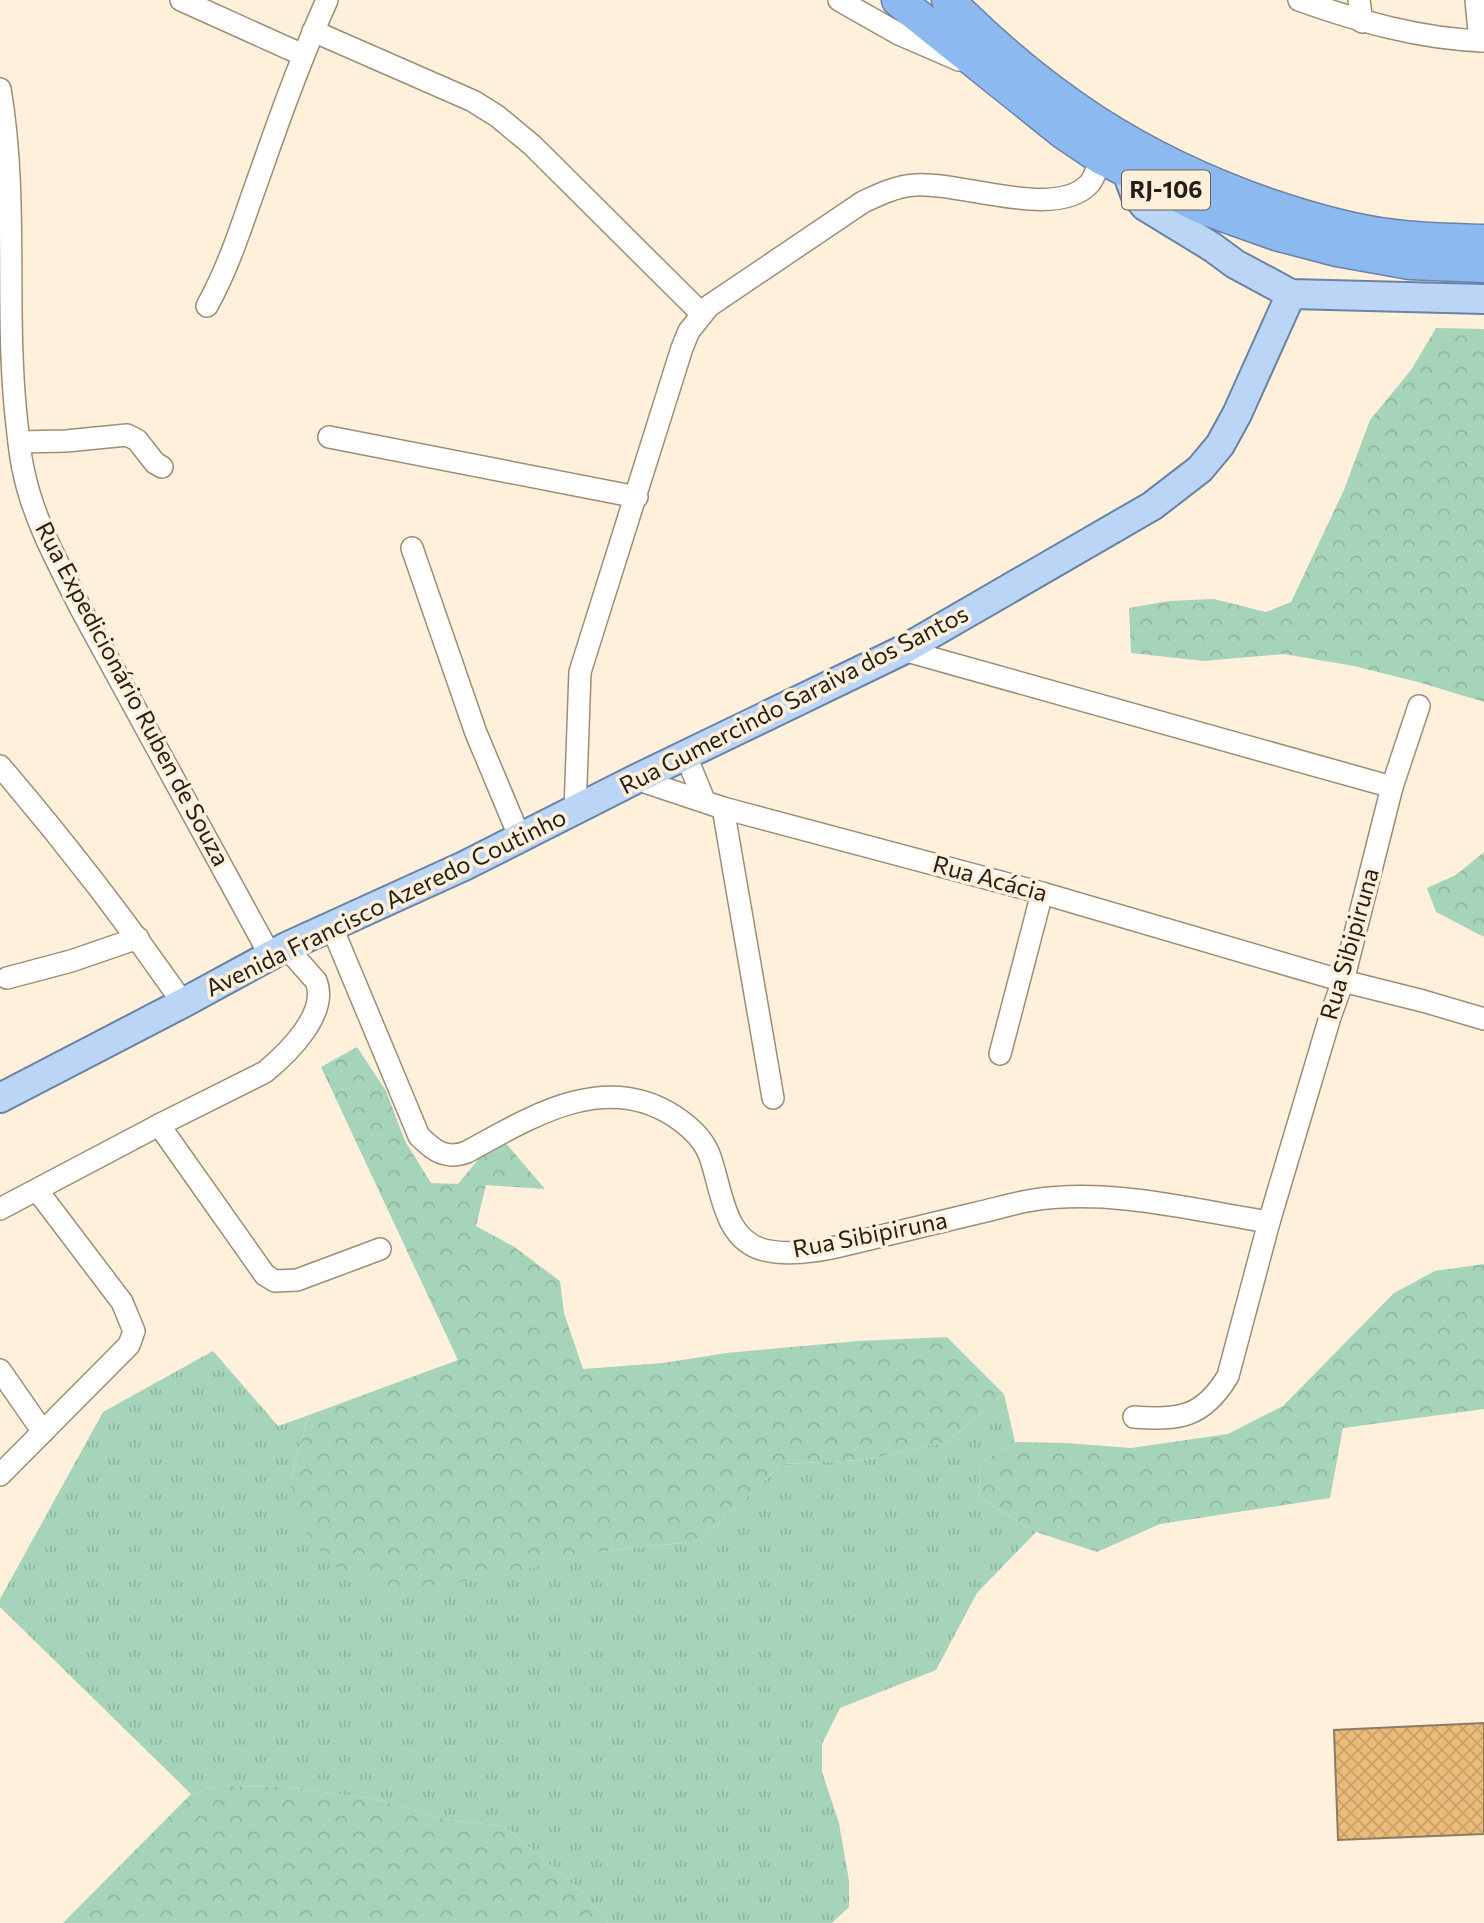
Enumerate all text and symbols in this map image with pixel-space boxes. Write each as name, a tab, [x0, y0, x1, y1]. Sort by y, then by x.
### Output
road number: RJ-106	[1122, 170, 1210, 210]
street label: Rua Expedicionário Ruben de Souza	[30, 516, 237, 870]
street label: Rua Gumercindo Saraiva dos Santos	[614, 598, 972, 800]
street label: Avenida Francisco Azeredo Coutinho	[200, 801, 570, 1002]
street label: Rua Acácia	[930, 848, 1051, 907]
street label: Rua Sibipiruna	[1313, 864, 1384, 1023]
street label: Rua Sibipiruna	[790, 1204, 949, 1263]

